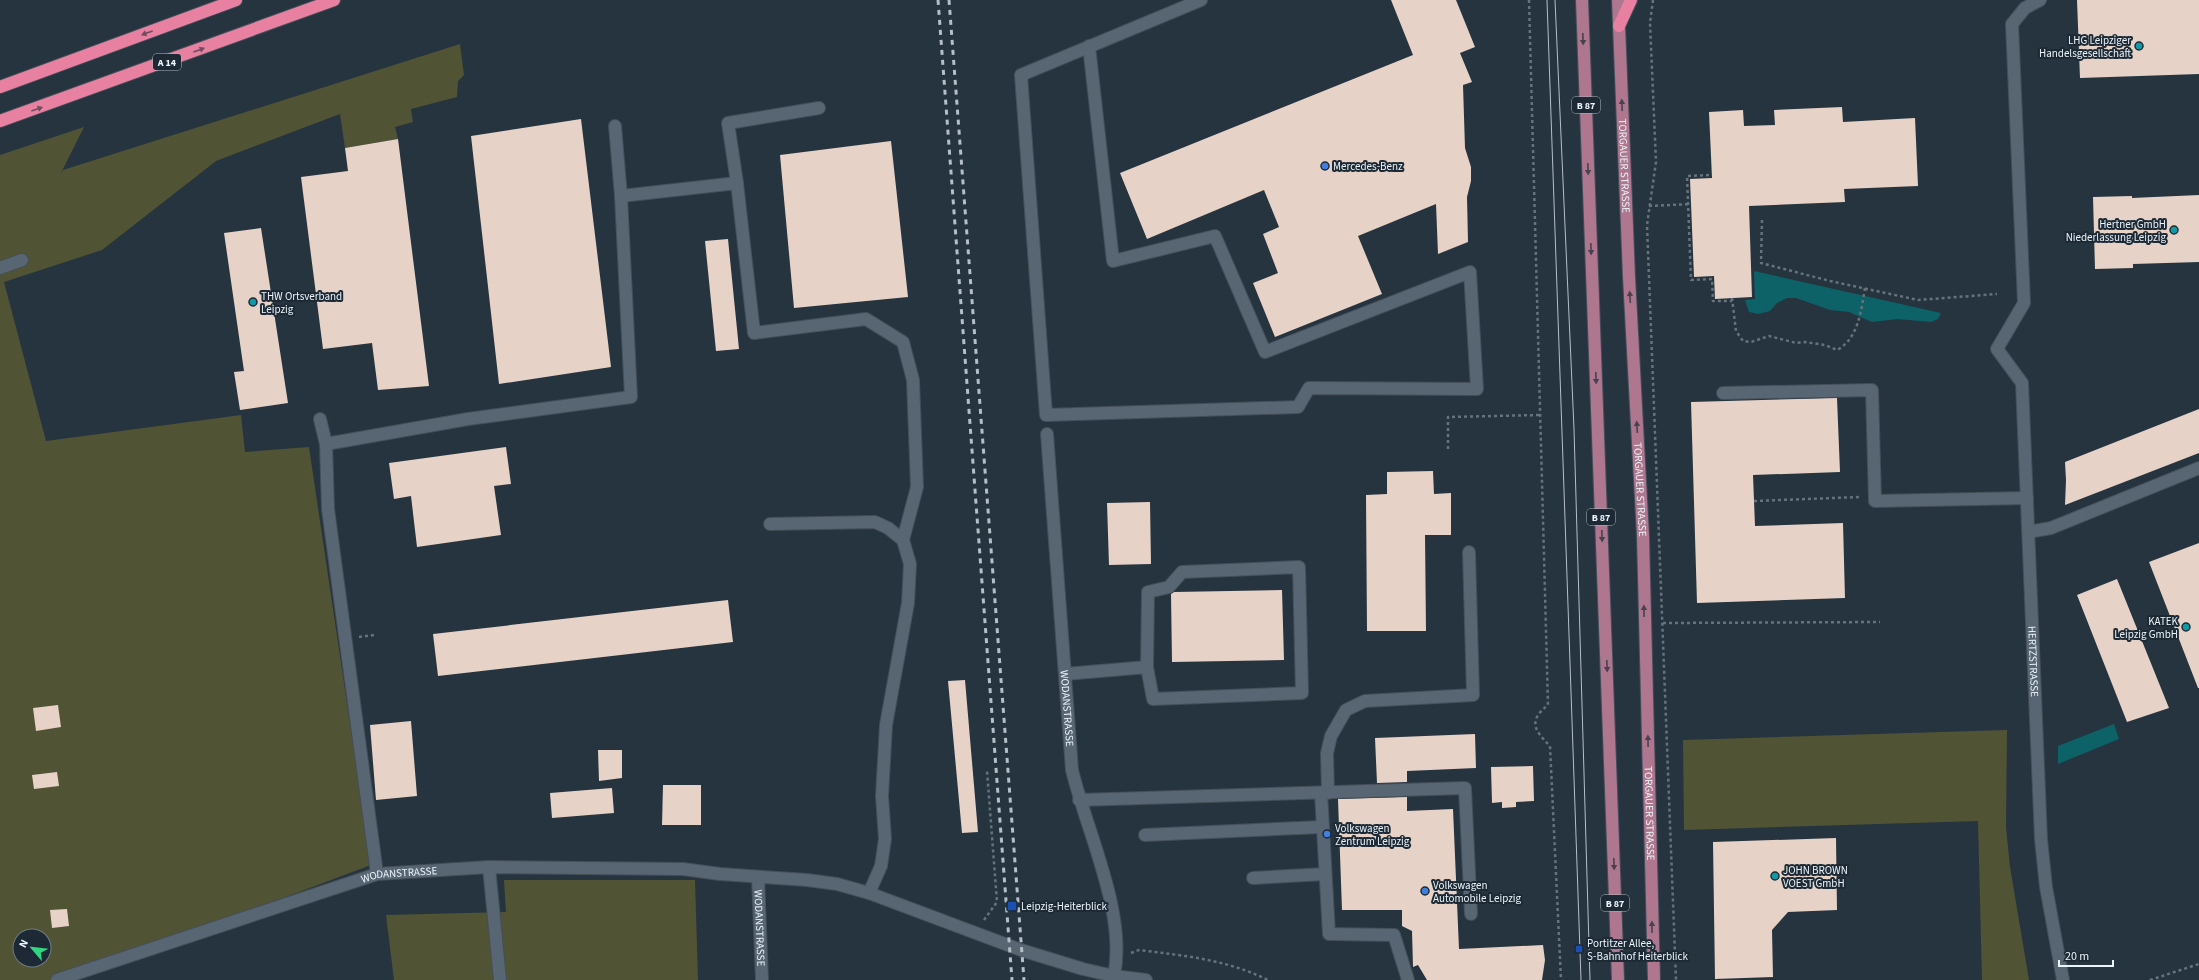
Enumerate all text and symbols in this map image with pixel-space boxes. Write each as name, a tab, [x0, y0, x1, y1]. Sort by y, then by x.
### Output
one-way arrow	[141, 31, 153, 37]
one-way arrow	[1580, 33, 1586, 46]
place label: LHG Leipziger Handelsgesellschaft	[2039, 33, 2131, 61]
marker: LHG Leipziger Handelsgesellschaft	[2134, 41, 2144, 51]
one-way arrow	[193, 47, 205, 53]
road number: A 14	[153, 54, 181, 70]
road number: B 87	[1572, 97, 1600, 113]
one-way arrow	[1619, 98, 1625, 111]
one-way arrow	[31, 105, 43, 111]
street label: TORGAUER STRASSE	[1615, 118, 1633, 214]
place label: Mercedes-Benz	[1333, 159, 1403, 174]
marker: Mercedes-Benz	[1320, 161, 1330, 171]
one-way arrow	[1585, 163, 1592, 175]
place label: Hertner GmbH Niederlassung Leipzig	[2066, 217, 2166, 245]
marker: Hertner GmbH Niederlassung Leipzig	[2169, 225, 2179, 235]
one-way arrow	[1588, 243, 1595, 255]
place label: THW Ortsverband Leipzig	[261, 289, 342, 317]
one-way arrow	[1626, 291, 1633, 303]
marker: THW Ortsverband Leipzig	[248, 297, 258, 307]
one-way arrow	[1593, 372, 1599, 385]
one-way arrow	[1633, 421, 1640, 433]
street label: TORGAUER STRASSE	[1630, 442, 1650, 537]
road number: B 87	[1587, 509, 1615, 525]
one-way arrow	[1599, 530, 1605, 543]
one-way arrow	[1641, 605, 1648, 617]
place label: KATEK Leipzig GmbH	[2114, 614, 2179, 642]
marker: KATEK Leipzig GmbH	[2181, 622, 2191, 632]
street label: HERTZSTRASSE	[2024, 625, 2042, 697]
one-way arrow	[1604, 660, 1610, 673]
street label: WODANSTRASSE	[1057, 669, 1077, 747]
one-way arrow	[1645, 734, 1651, 747]
street label: TORGAUER STRASSE	[1641, 766, 1658, 861]
place label: Volkswagen Zentrum Leipzig	[1335, 821, 1410, 849]
marker: Volkswagen Zentrum Leipzig	[1322, 829, 1332, 839]
one-way arrow	[1611, 858, 1617, 871]
street label: WODANSTRASSE	[359, 863, 438, 887]
place label: JOHN BROWN VOEST GmbH	[1783, 863, 1848, 891]
marker: JOHN BROWN VOEST GmbH	[1770, 871, 1780, 881]
place label: Volkswagen Automobile Leipzig	[1433, 878, 1522, 906]
marker: Volkswagen Automobile Leipzig	[1420, 886, 1430, 896]
street label: WODANSTRASSE	[750, 889, 768, 967]
road number: B 87	[1601, 895, 1629, 911]
place label: Leipzig-Heiterblick	[1021, 899, 1108, 914]
marker: Leipzig-Heiterblick	[1006, 900, 1018, 912]
one-way arrow	[1649, 921, 1656, 933]
north arrow	[12, 928, 52, 968]
place label: Portitzer Allee, S-Bahnhof Heiterblick	[1587, 936, 1689, 964]
text: N	[15, 937, 32, 950]
scale bar	[2059, 942, 2113, 968]
marker: Portitzer Allee, S-Bahnhof Heiterblick	[1574, 944, 1584, 954]
text: 20 m	[2065, 948, 2089, 965]

